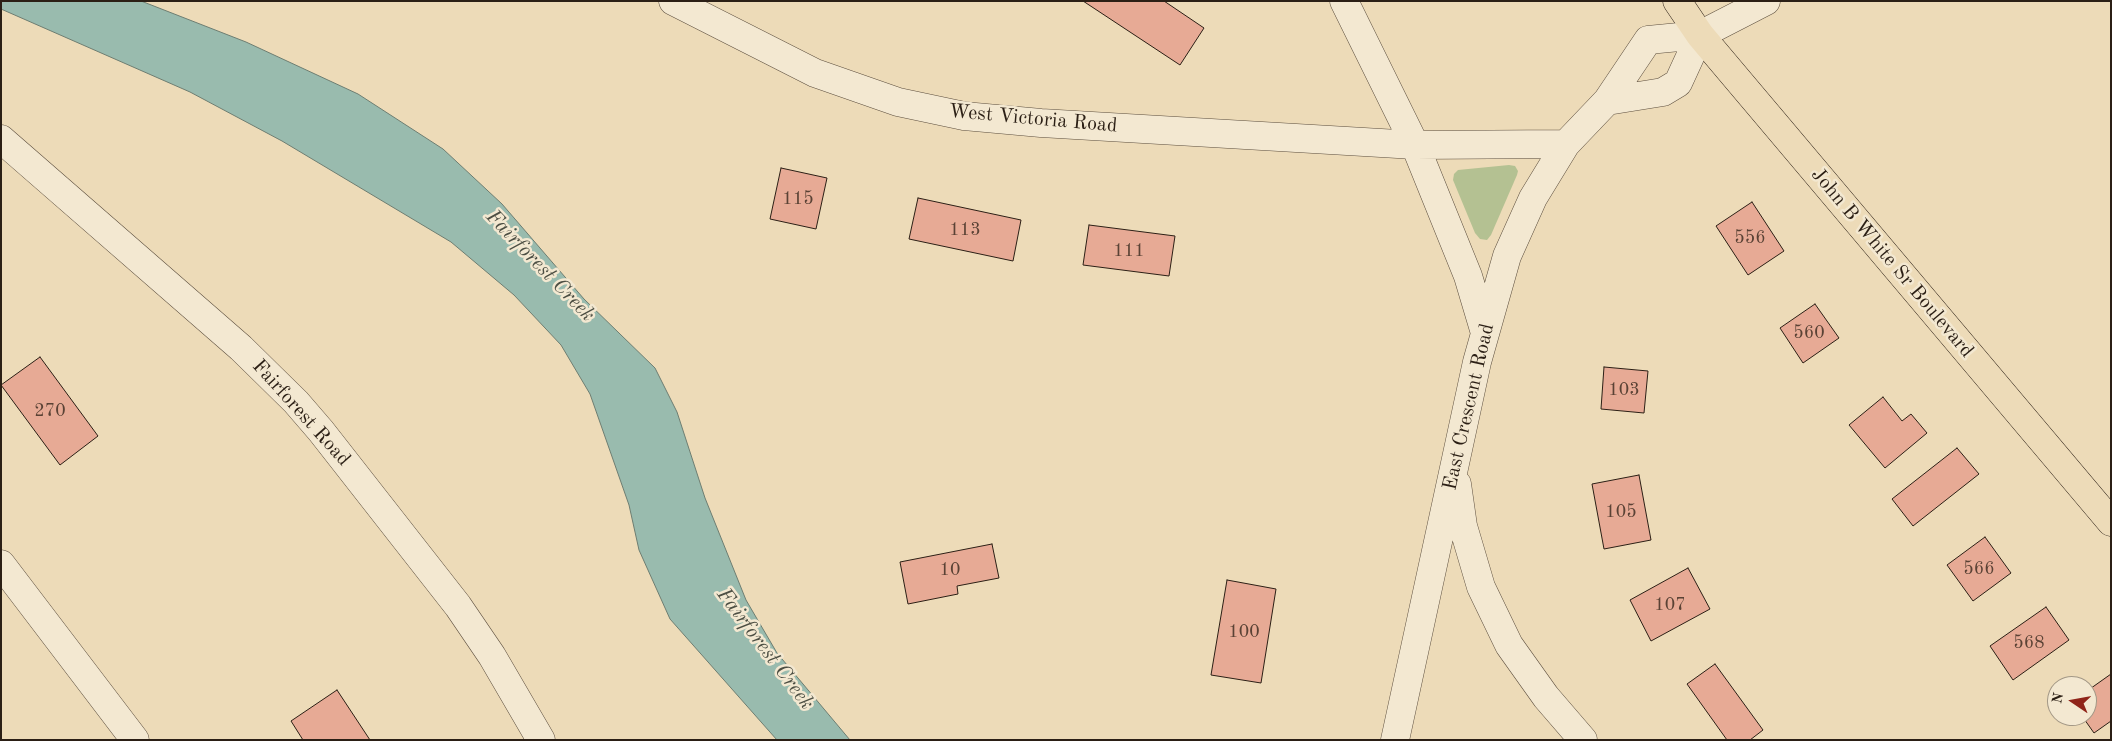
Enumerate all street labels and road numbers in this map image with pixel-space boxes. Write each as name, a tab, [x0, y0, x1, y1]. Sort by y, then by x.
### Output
street label: West Victoria Road	[948, 100, 1118, 138]
street label: John B White Sr Boulevard	[1806, 163, 1978, 363]
street label: East Crescent Road	[1438, 321, 1500, 493]
street label: Fairforest Road	[247, 355, 355, 471]

